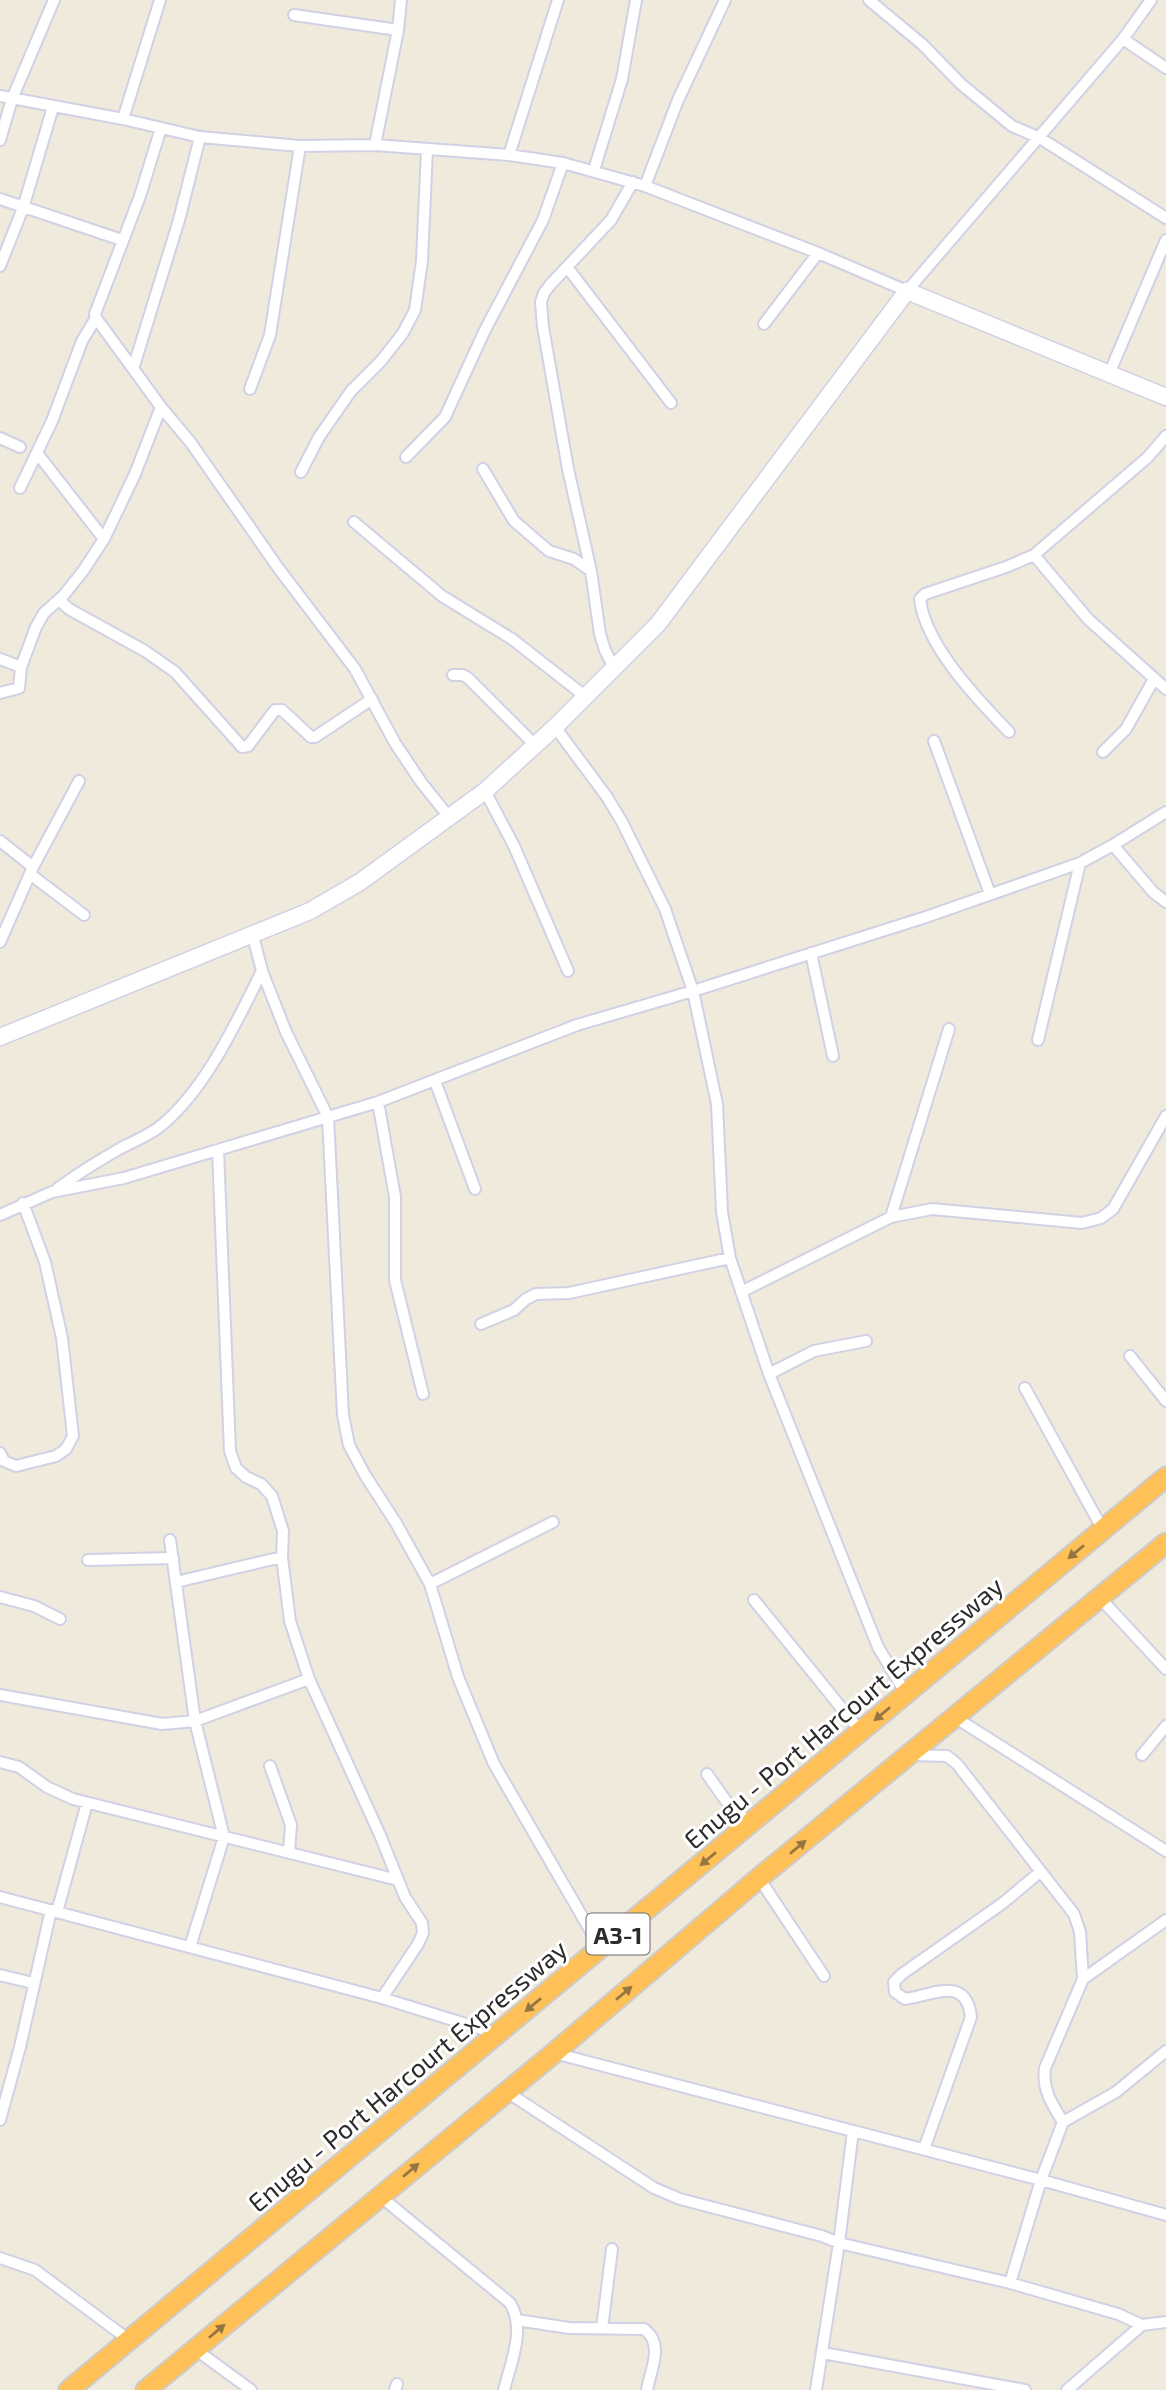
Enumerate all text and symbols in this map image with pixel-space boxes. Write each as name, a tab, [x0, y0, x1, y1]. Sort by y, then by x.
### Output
one-way arrow	[1067, 1544, 1085, 1560]
street label: Enugu - Port Harcourt Expressway	[677, 1569, 1009, 1854]
one-way arrow	[874, 1706, 891, 1721]
one-way arrow	[788, 1839, 806, 1854]
one-way arrow	[699, 1852, 717, 1867]
road number: A3-1	[586, 1913, 650, 1954]
street label: Enugu - Port Harcourt Expressway	[241, 1932, 573, 2217]
one-way arrow	[615, 1985, 633, 2001]
one-way arrow	[524, 1997, 541, 2012]
one-way arrow	[403, 2163, 420, 2178]
one-way arrow	[208, 2323, 226, 2338]

